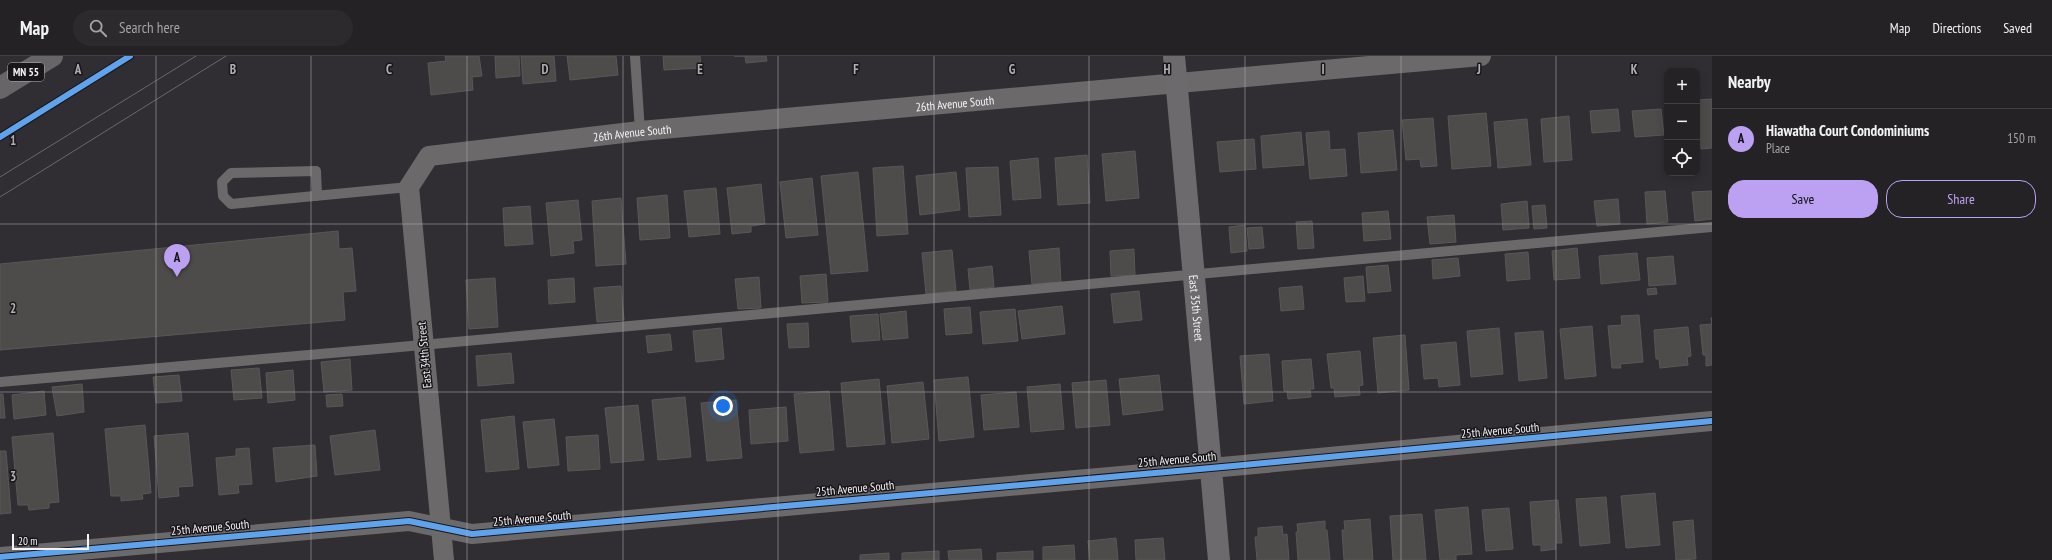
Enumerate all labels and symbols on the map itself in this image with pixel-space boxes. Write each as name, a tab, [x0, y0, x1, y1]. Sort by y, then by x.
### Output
text: A	[74, 61, 82, 78]
text: B	[230, 61, 236, 78]
text: C	[386, 61, 392, 78]
text: D	[542, 61, 549, 78]
text: E	[697, 61, 703, 78]
text: F	[853, 61, 859, 78]
text: G	[1009, 61, 1016, 78]
text: H	[1164, 61, 1171, 78]
text: I	[1321, 61, 1325, 78]
text: J	[1476, 61, 1481, 78]
text: K	[1631, 61, 1638, 78]
road number: MN 55	[8, 63, 44, 81]
street label: 26th Avenue South	[915, 92, 995, 114]
street label: 26th Avenue South	[592, 121, 672, 144]
text: 1	[10, 132, 16, 149]
pin: A	[164, 244, 190, 277]
street label: East 35th Street	[1186, 274, 1207, 343]
text: 2	[10, 300, 16, 317]
street label: East 34th Street	[414, 320, 434, 389]
your location	[713, 396, 733, 416]
street label: 25th Avenue South	[1460, 419, 1540, 441]
street label: 25th Avenue South	[1137, 448, 1217, 470]
text: 3	[10, 468, 16, 485]
street label: 25th Avenue South	[815, 477, 895, 499]
street label: 25th Avenue South	[492, 507, 572, 529]
street label: 25th Avenue South	[170, 516, 250, 538]
scale bar	[12, 532, 89, 551]

